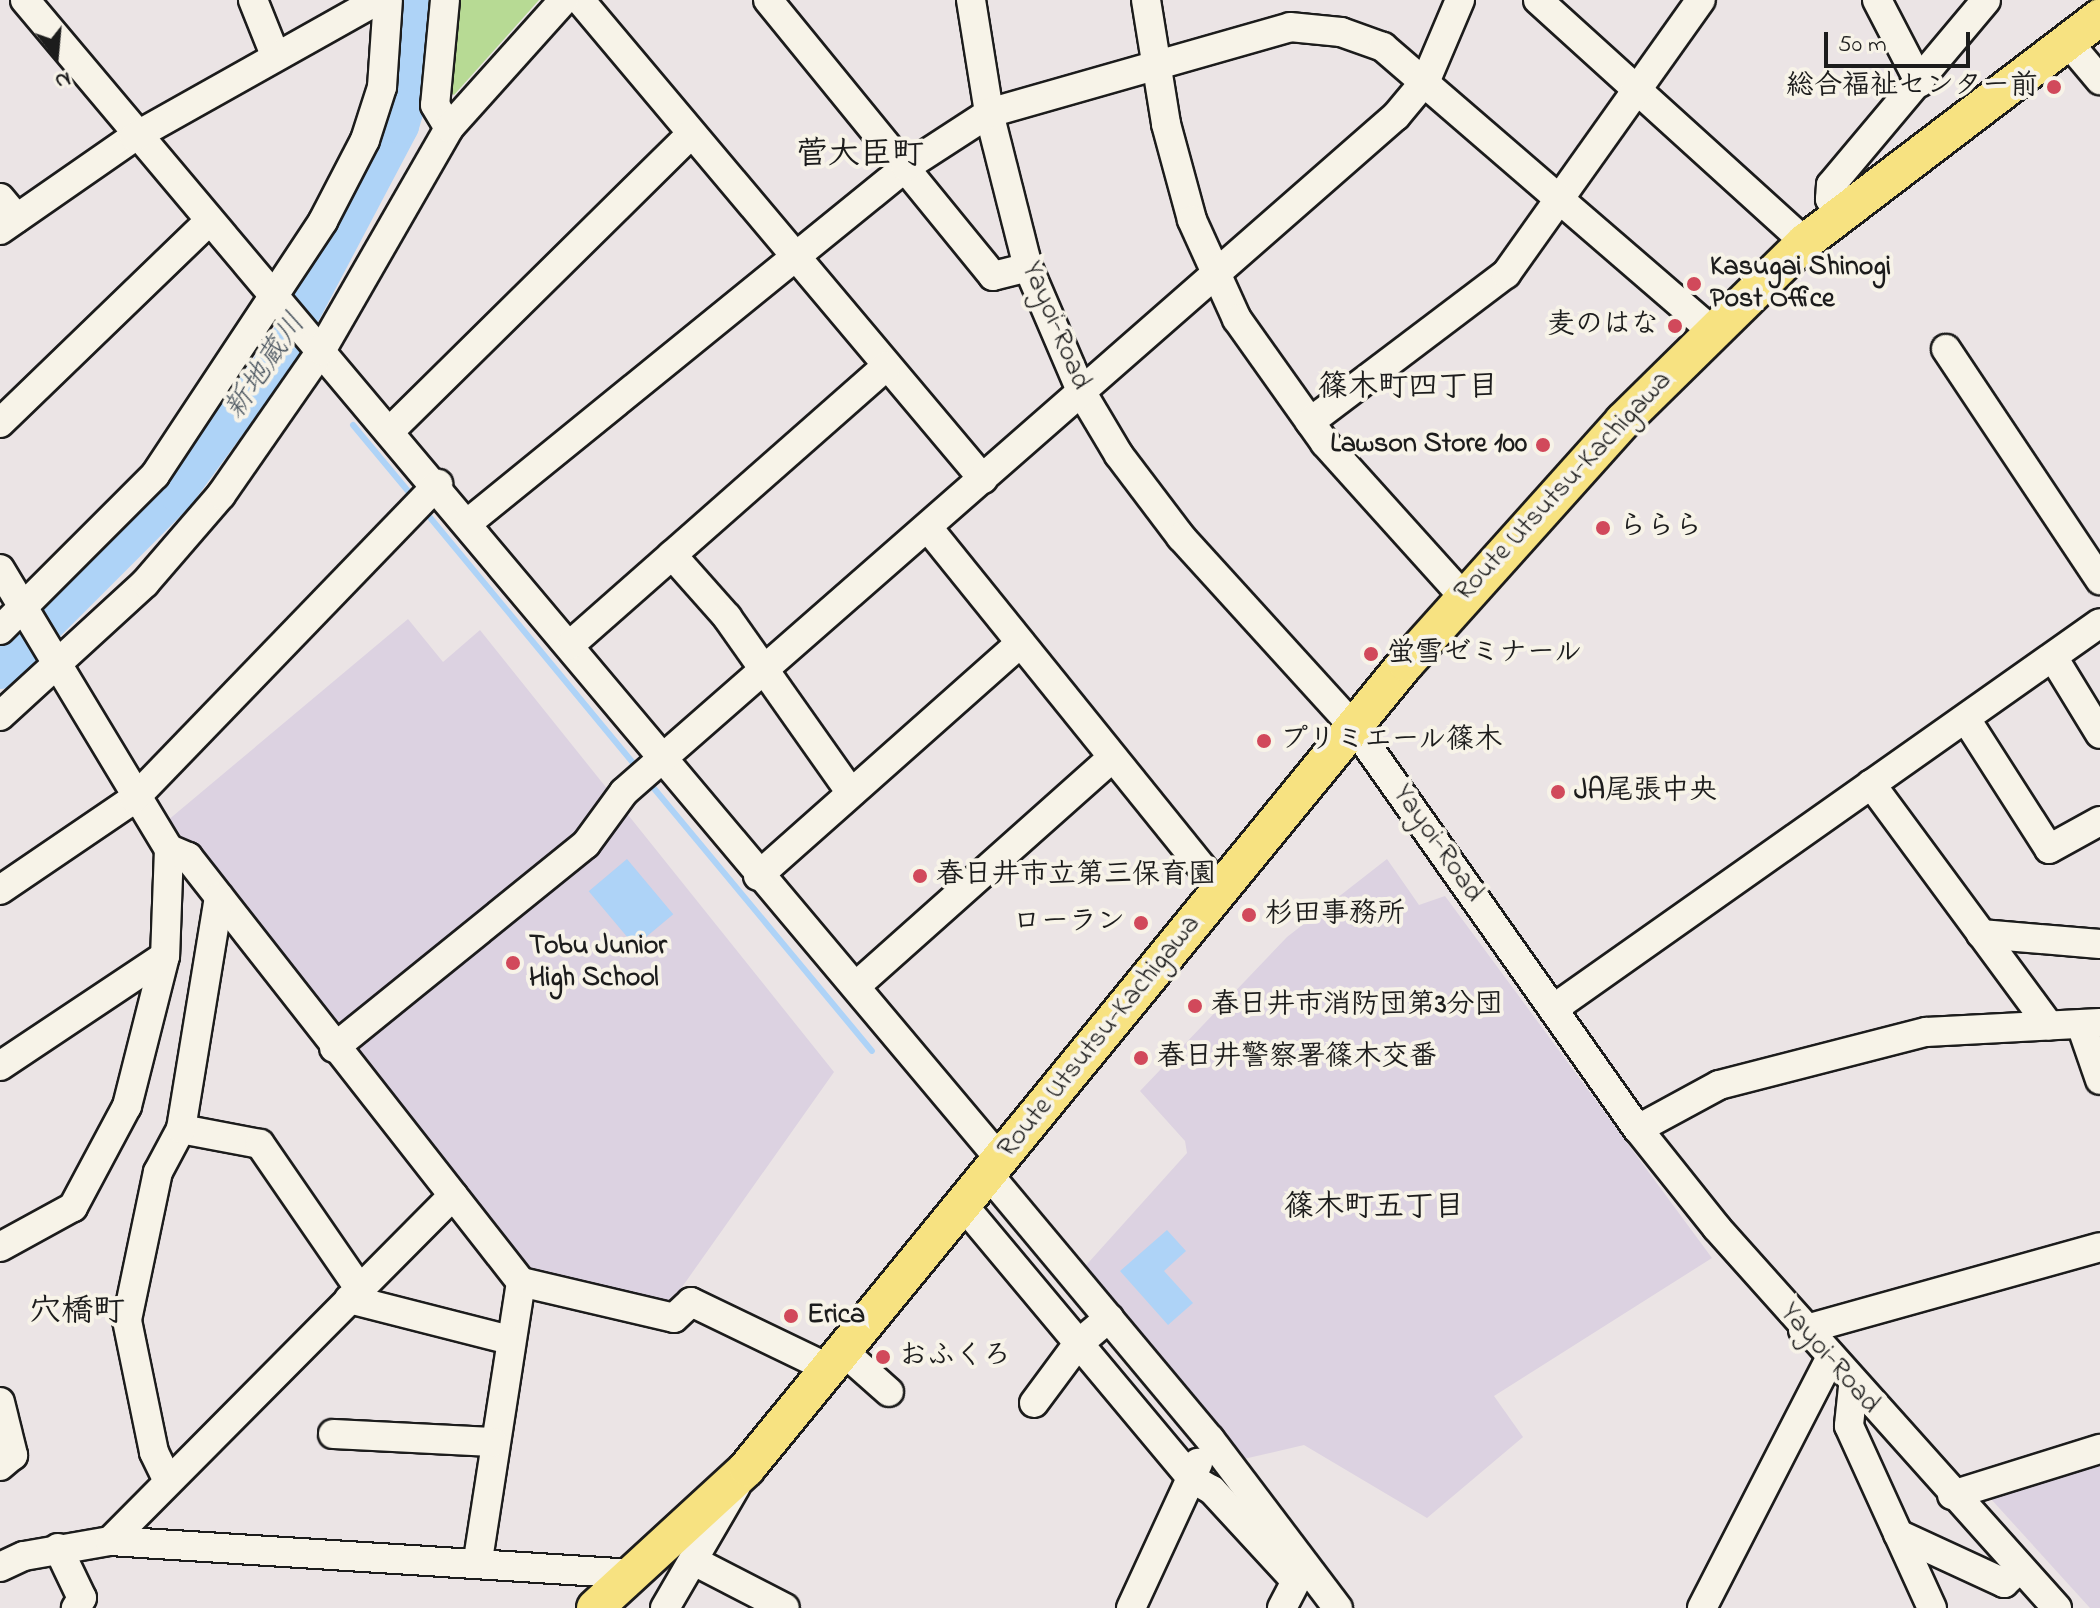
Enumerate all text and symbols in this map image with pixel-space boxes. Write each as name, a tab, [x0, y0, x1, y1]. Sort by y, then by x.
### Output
north arrow	[16, 16, 96, 96]
scale bar	[1828, 16, 1974, 66]
text: 50 m	[1838, 28, 1887, 63]
text: N	[51, 62, 74, 96]
place label: 総合福祉センター前	[1786, 70, 2038, 104]
marker: 総合福祉センター前	[2045, 78, 2063, 96]
district label: 菅大臣町	[796, 137, 924, 175]
place label: Kasugai Shinogi Post Office	[1710, 251, 1891, 317]
street label: Yayoi-Road	[1013, 257, 1097, 395]
marker: Kasugai Shinogi Post Office	[1685, 275, 1703, 293]
water label: 新地蔵川	[218, 307, 314, 427]
place label: 麦のはな	[1547, 309, 1659, 343]
marker: 麦のはな	[1666, 317, 1684, 335]
street label: Route Utsutsu-Kachigawa	[1448, 365, 1680, 609]
district label: 篠木町四丁目	[1318, 370, 1498, 406]
place label: Lawson Store 100	[1330, 428, 1527, 462]
marker: Lawson Store 100	[1534, 436, 1552, 454]
place label: ららら	[1619, 511, 1703, 545]
marker: ららら	[1594, 519, 1612, 537]
place label: 蛍雪ゼミナール	[1387, 637, 1583, 671]
marker: 蛍雪ゼミナール	[1362, 645, 1380, 663]
place label: プリミエール篠木	[1280, 724, 1503, 758]
marker: プリミエール篠木	[1255, 732, 1273, 750]
place label: JA尾張中央	[1574, 775, 1717, 809]
street label: Yayoi-Road	[1384, 779, 1490, 909]
marker: JA尾張中央	[1549, 783, 1567, 801]
place label: 春日井市立第三保育園	[936, 859, 1216, 893]
marker: 春日井市立第三保育園	[911, 867, 929, 885]
place label: 杉田事務所	[1265, 898, 1405, 932]
place label: ローラン	[1013, 906, 1125, 940]
marker: 杉田事務所	[1240, 906, 1258, 924]
street label: Route Utsutsu-Kachigawa	[992, 909, 1208, 1165]
marker: ローラン	[1132, 914, 1150, 932]
place label: Tobu Junior High School	[529, 930, 667, 996]
marker: Tobu Junior High School	[504, 954, 522, 972]
place label: 春日井市消防団第3分団	[1211, 989, 1503, 1023]
marker: 春日井市消防団第3分団	[1186, 997, 1204, 1015]
place label: 春日井警察署篠木交番	[1157, 1041, 1437, 1075]
marker: 春日井警察署篠木交番	[1132, 1049, 1150, 1067]
district label: 篠木町五丁目	[1284, 1190, 1464, 1226]
district label: 穴橋町	[29, 1294, 125, 1332]
street label: Yayoi-Road	[1772, 1297, 1886, 1421]
place label: Erica	[807, 1299, 865, 1333]
marker: Erica	[782, 1307, 800, 1325]
place label: おふくろ	[899, 1340, 1011, 1374]
marker: おふくろ	[874, 1348, 892, 1366]

